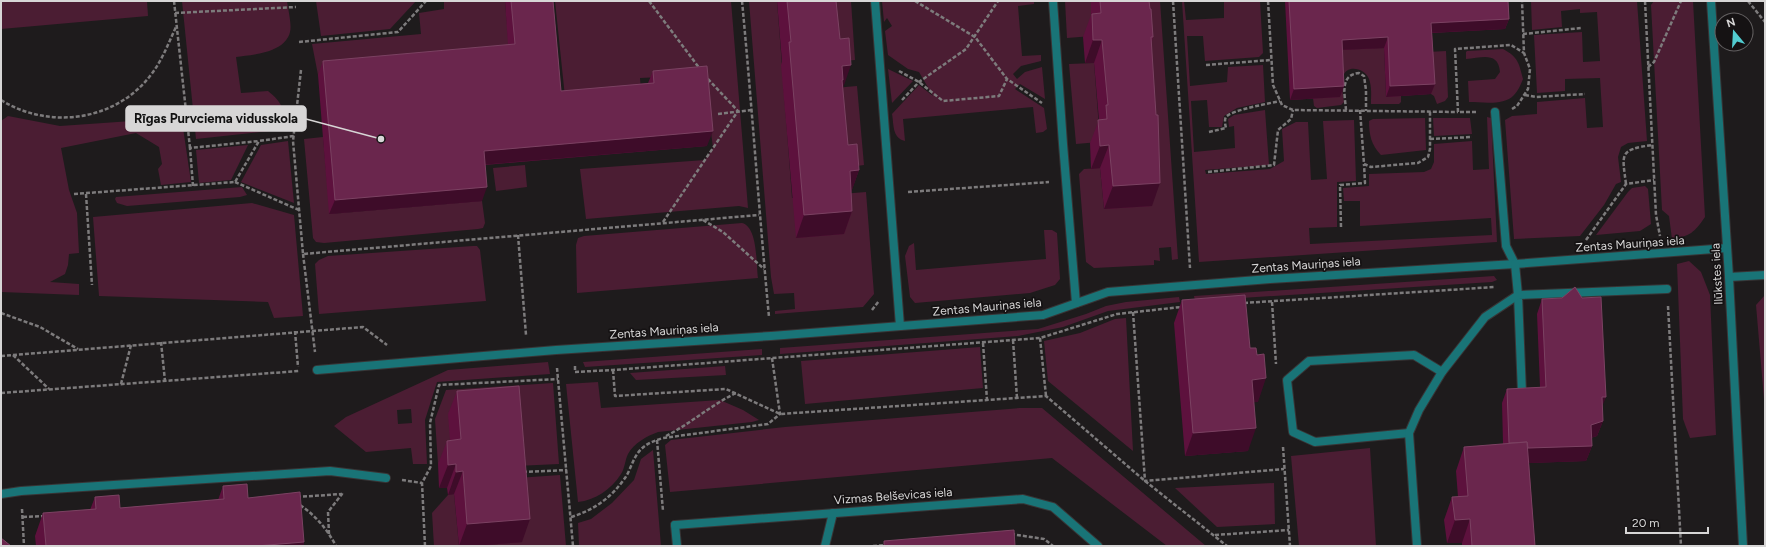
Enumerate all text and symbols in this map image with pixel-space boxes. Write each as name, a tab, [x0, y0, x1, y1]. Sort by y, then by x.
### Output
north arrow	[1714, 12, 1754, 52]
text: N	[1725, 15, 1737, 30]
callout: Rīgas Purvciema vidusskola	[126, 106, 306, 131]
text: Rīgas Purvciema vidusskola	[134, 111, 298, 126]
street label: Zentas Mauriņas iela	[1575, 233, 1685, 255]
street label: Ilūkstes iela	[1708, 243, 1726, 305]
street label: Zentas Mauriņas iela	[1251, 254, 1361, 276]
street label: Zentas Mauriņas iela	[932, 295, 1042, 319]
street label: Zentas Mauriņas iela	[609, 320, 719, 342]
street label: Vizmas Belševicas iela	[833, 485, 953, 507]
scale bar	[1626, 509, 1708, 535]
text: 20 m	[1632, 516, 1660, 530]

